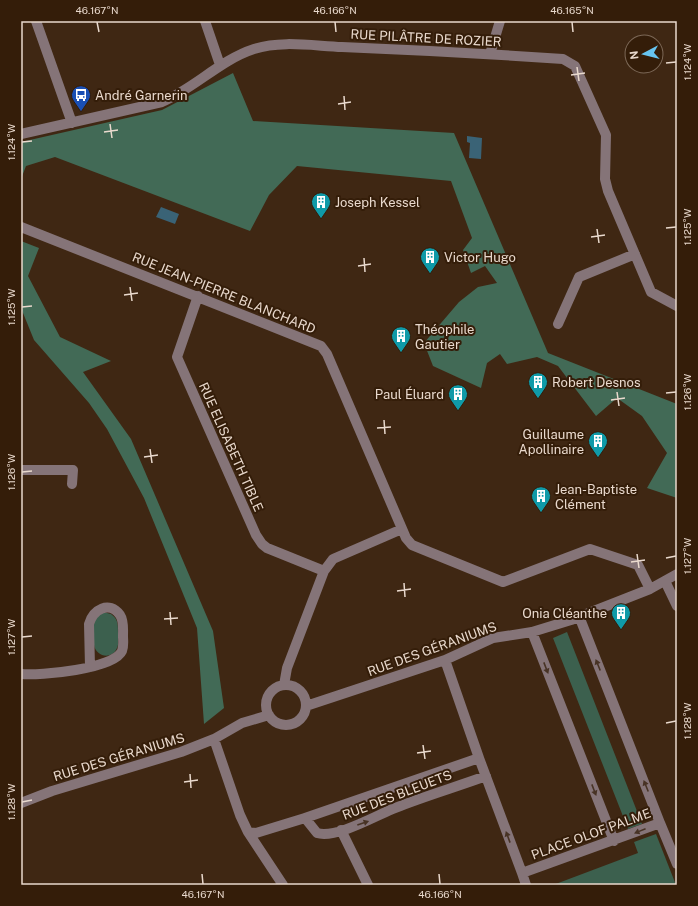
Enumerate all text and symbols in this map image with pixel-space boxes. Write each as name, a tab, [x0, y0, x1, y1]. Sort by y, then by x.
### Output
text: 46.167°N	[75, 4, 119, 16]
text: 46.166°N	[313, 4, 357, 16]
text: 46.165°N	[550, 4, 594, 16]
street label: RUE PILÂTRE DE ROZIER	[350, 27, 502, 49]
north arrow	[624, 34, 664, 74]
text: 1.124°W	[681, 43, 693, 80]
text: N	[628, 50, 641, 60]
bus stop icon: André Garnerin	[70, 84, 92, 112]
place label: André Garnerin	[95, 88, 188, 103]
text: 1.124°W	[5, 123, 17, 160]
building icon: Joseph Kessel	[310, 191, 332, 219]
place label: Joseph Kessel	[335, 195, 420, 210]
text: 1.125°W	[681, 208, 693, 245]
building icon: Victor Hugo	[419, 246, 441, 274]
street label: RUE JEAN-PIERRE BLANCHARD	[130, 249, 318, 337]
place label: Victor Hugo	[444, 250, 516, 265]
text: 1.125°W	[5, 288, 17, 325]
place label: Théophile Gautier	[415, 322, 474, 352]
building icon: Théophile Gautier	[390, 325, 412, 353]
building icon: Robert Desnos	[527, 371, 549, 399]
text: 1.126°W	[681, 373, 693, 410]
place label: Robert Desnos	[552, 375, 640, 390]
street label: RUE ELISABETH TIBLE	[196, 380, 266, 514]
building icon: Paul Éluard	[447, 383, 469, 411]
place label: Paul Éluard	[375, 386, 444, 402]
place label: Guillaume Apollinaire	[518, 427, 584, 457]
building icon: Guillaume Apollinaire	[587, 430, 609, 458]
text: 1.126°W	[5, 453, 17, 490]
place label: Jean-Baptiste Clément	[555, 482, 637, 512]
building icon: Jean-Baptiste Clément	[530, 485, 552, 513]
text: 1.127°W	[681, 537, 693, 574]
building icon: Onia Cléanthe	[610, 602, 632, 630]
place label: Onia Cléanthe	[522, 606, 607, 621]
text: 1.127°W	[5, 618, 17, 655]
street label: RUE DES GÉRANIUMS	[365, 618, 499, 679]
one-way arrow	[595, 659, 601, 671]
one-way arrow	[544, 663, 550, 675]
text: 1.128°W	[681, 702, 693, 740]
street label: RUE DES GÉRANIUMS	[51, 729, 186, 784]
street label: RUE DES BLEUETS	[340, 767, 454, 823]
one-way arrow	[642, 780, 648, 792]
text: 1.128°W	[5, 783, 17, 821]
one-way arrow	[591, 784, 597, 796]
street label: PLACE OLOF PALME	[529, 805, 653, 863]
one-way arrow	[357, 819, 369, 825]
one-way arrow	[633, 828, 645, 834]
one-way arrow	[505, 830, 511, 842]
text: 46.167°N	[181, 888, 225, 900]
text: 46.166°N	[418, 888, 462, 900]

